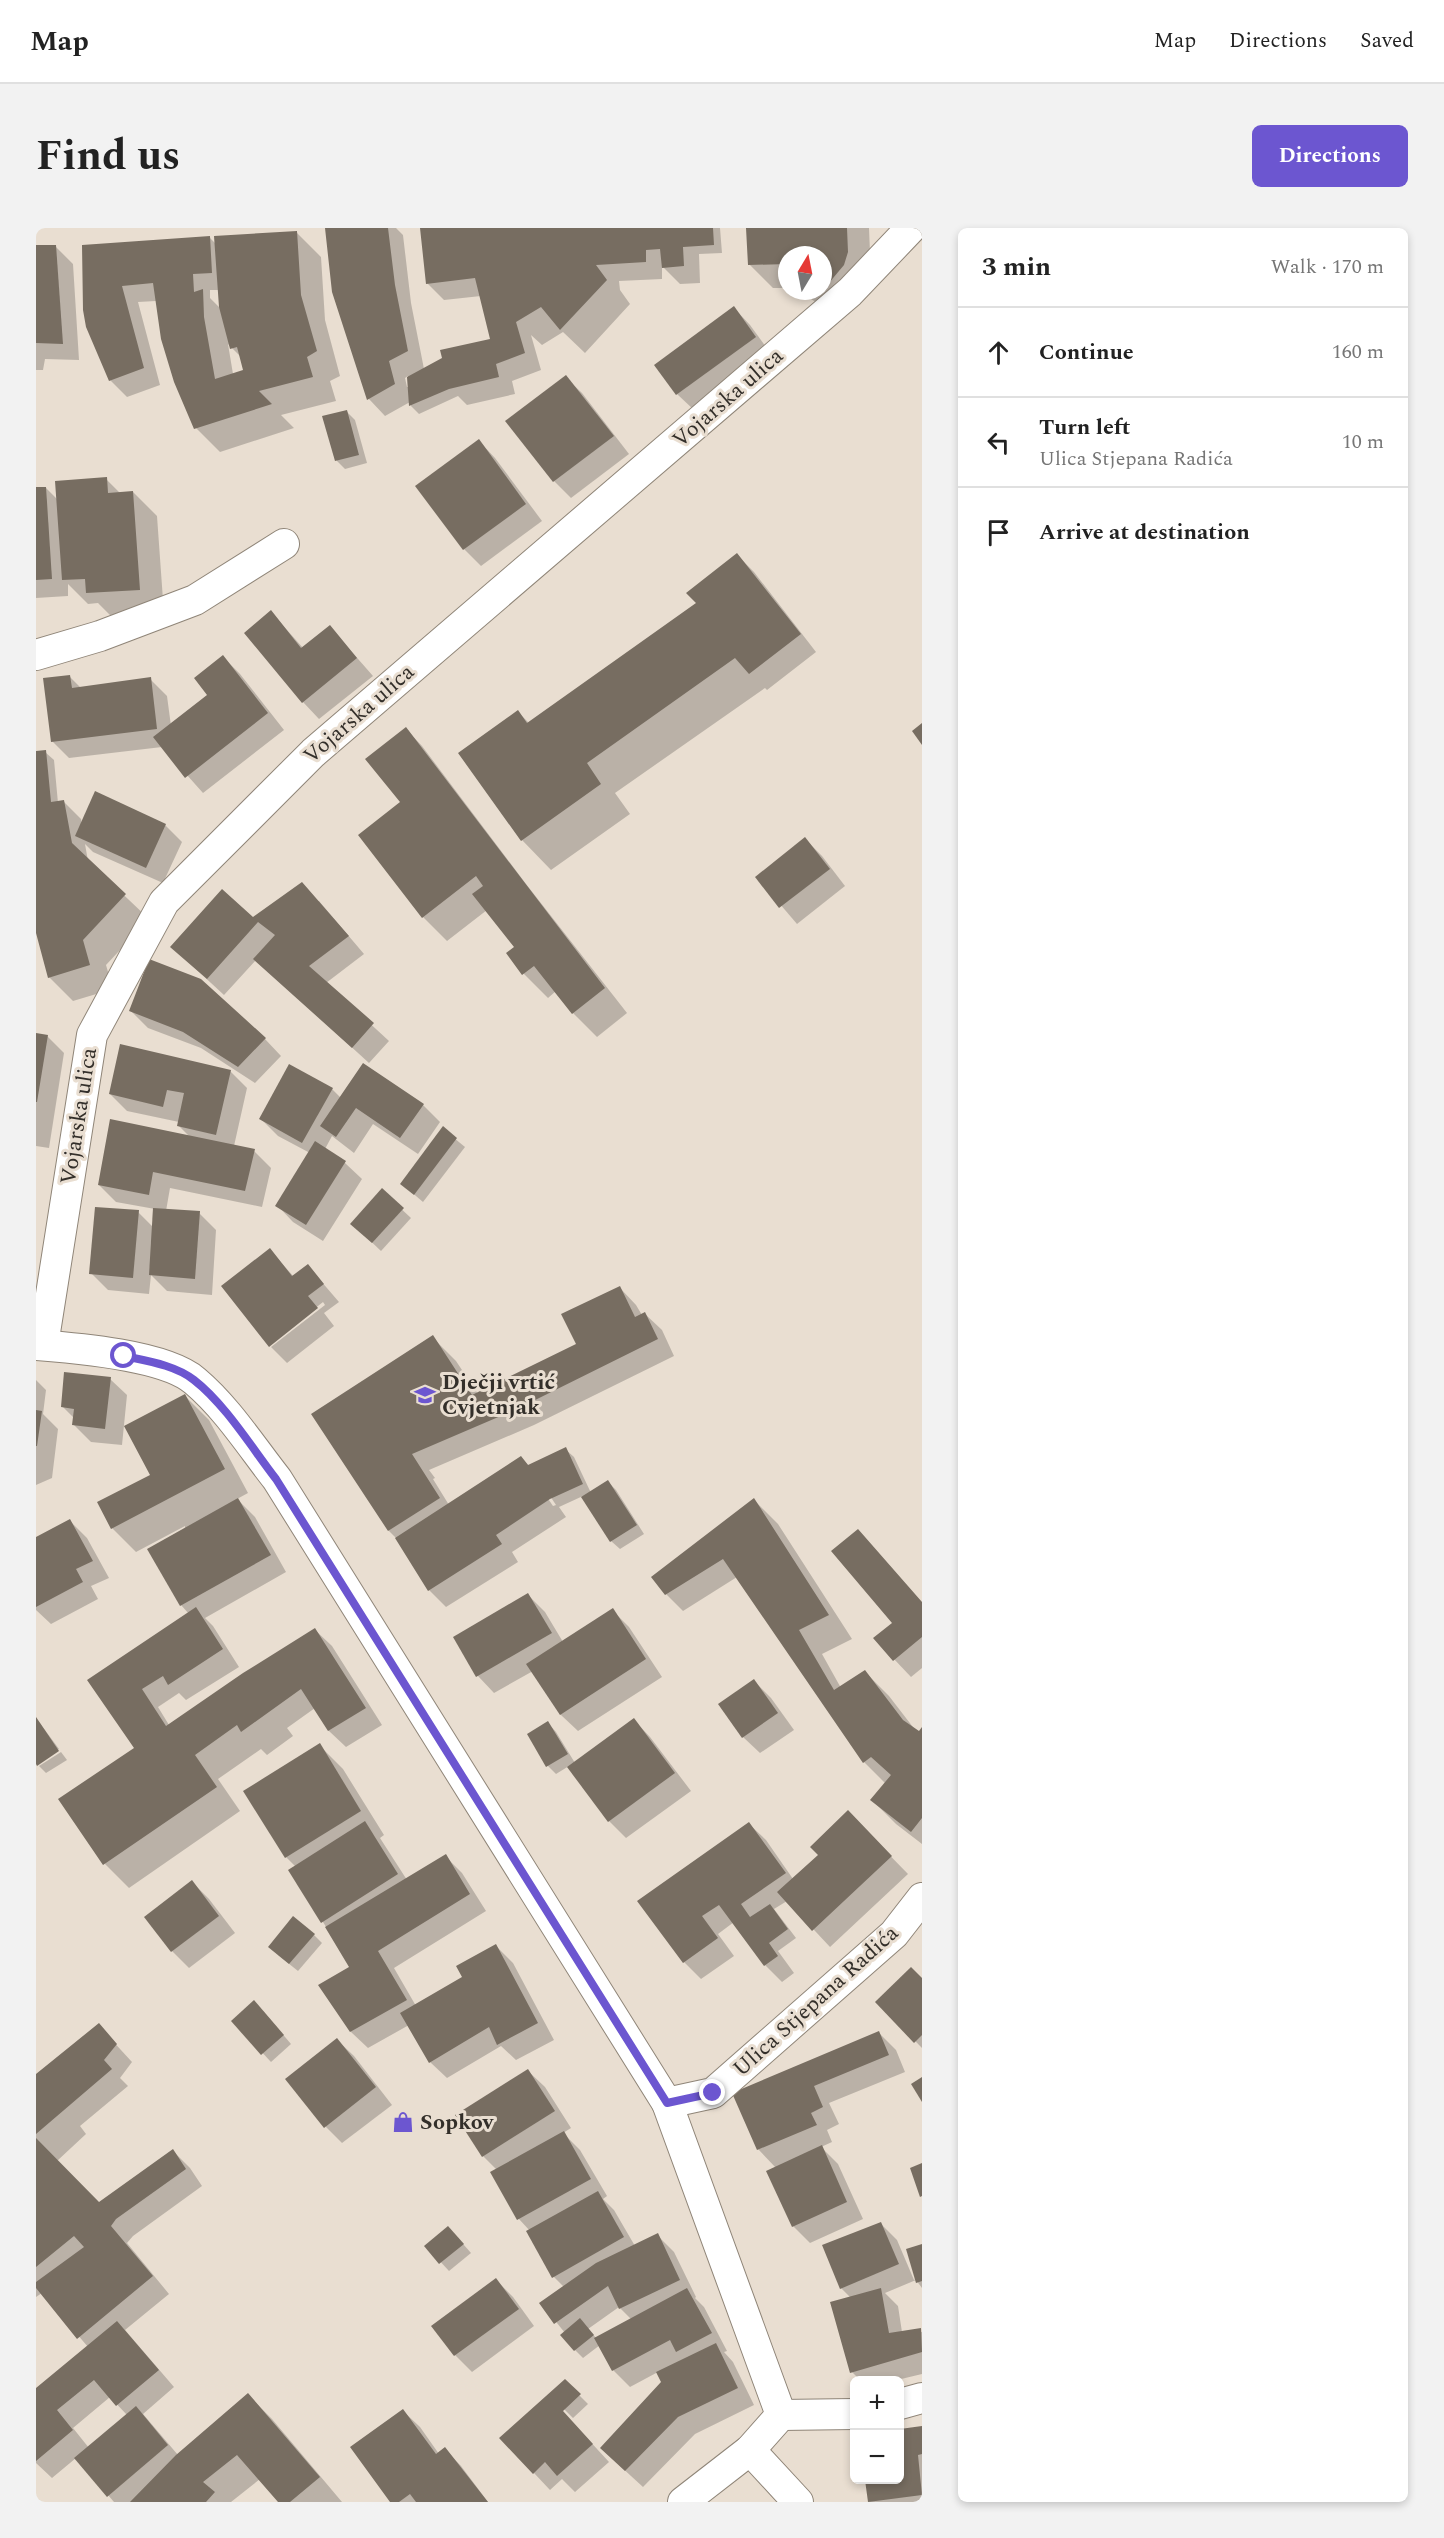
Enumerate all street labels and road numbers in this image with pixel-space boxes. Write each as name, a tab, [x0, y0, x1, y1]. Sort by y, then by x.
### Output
street label: Vojarska ulica	[665, 340, 791, 456]
street label: Vojarska ulica	[296, 656, 422, 772]
street label: Vojarska ulica	[52, 1045, 106, 1187]
street label: Ulica Stjepana Radića	[726, 1917, 906, 2085]

